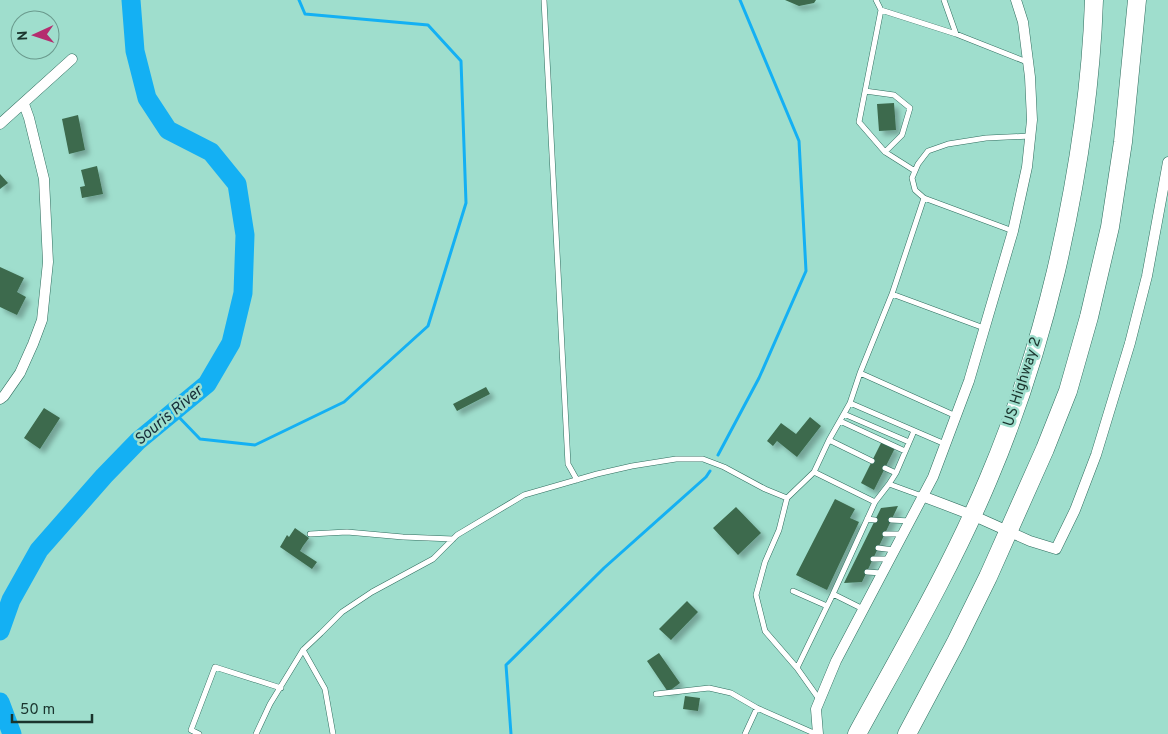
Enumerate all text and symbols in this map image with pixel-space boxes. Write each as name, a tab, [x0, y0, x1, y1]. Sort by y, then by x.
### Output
north arrow	[10, 10, 60, 60]
text: N	[15, 30, 32, 41]
street label: US Highway 2	[1000, 335, 1046, 429]
water label: Souris River	[131, 380, 209, 450]
scale bar	[12, 692, 92, 724]
text: 50 m	[20, 701, 55, 720]

